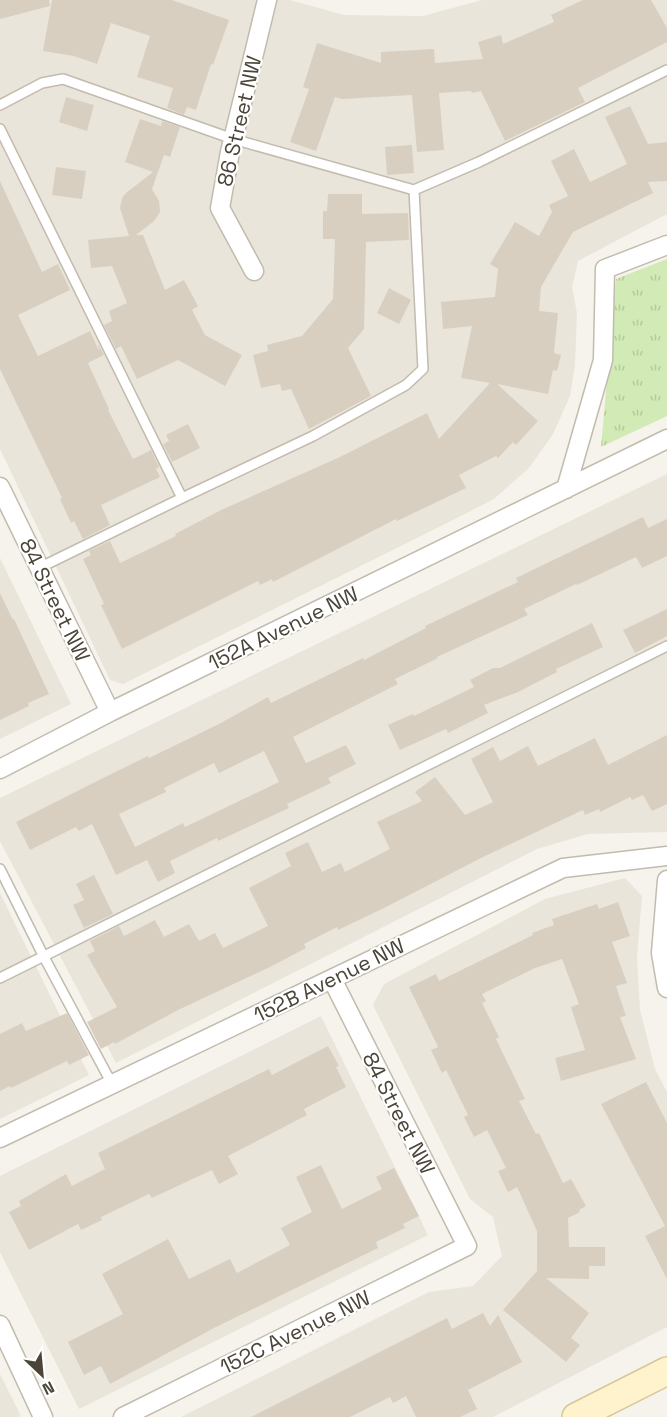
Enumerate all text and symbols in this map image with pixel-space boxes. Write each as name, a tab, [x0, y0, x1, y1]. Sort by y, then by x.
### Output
street label: 86 Street NW	[211, 53, 267, 189]
street label: 84 Street NW	[14, 534, 96, 666]
street label: 152A Avenue NW	[203, 580, 363, 676]
street label: 152B Avenue NW	[249, 932, 409, 1028]
street label: 84 Street NW	[357, 1047, 441, 1179]
street label: 152C Avenue NW	[215, 1284, 375, 1380]
north arrow	[12, 1345, 72, 1405]
text: N	[39, 1376, 58, 1400]

